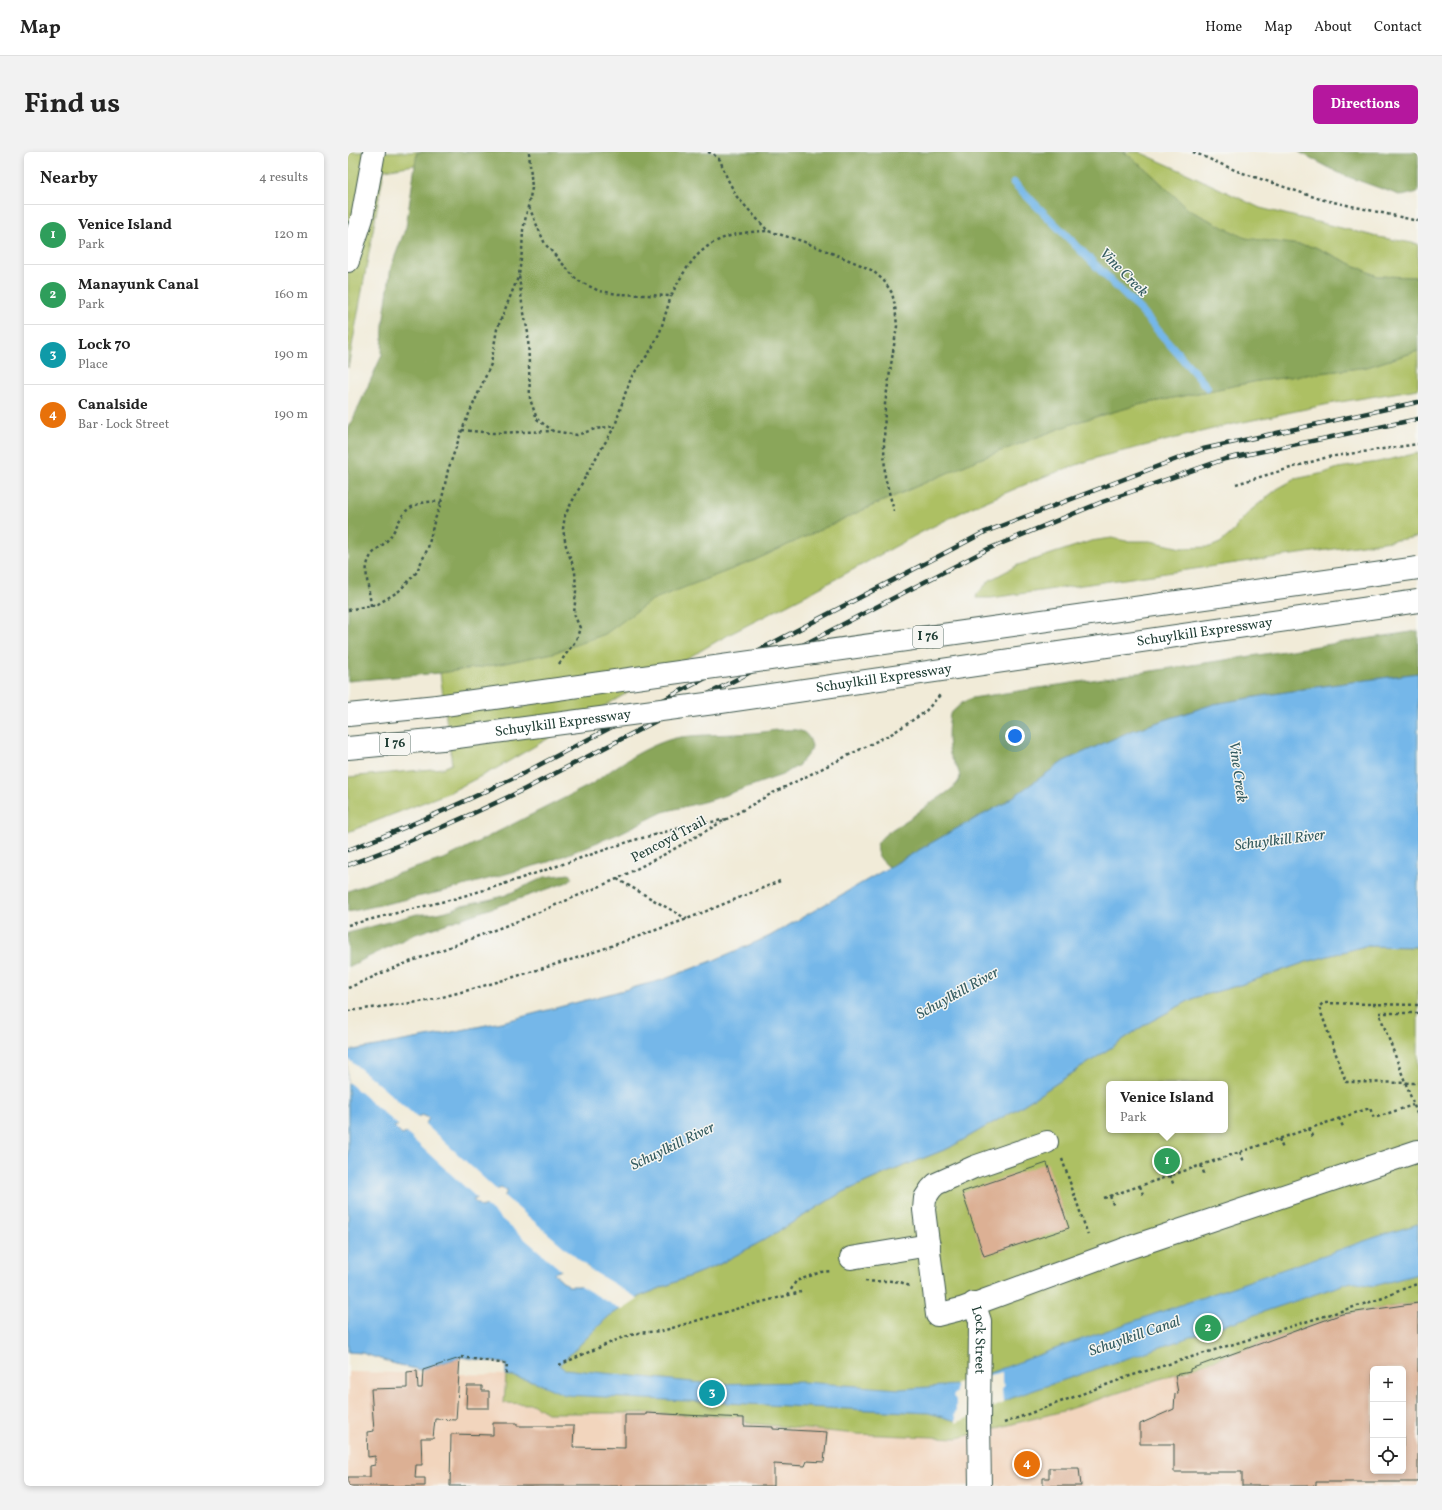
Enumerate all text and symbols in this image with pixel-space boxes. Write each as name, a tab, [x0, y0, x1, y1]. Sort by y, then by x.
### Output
text: Map	[20, 15, 61, 41]
text: Home	[1205, 18, 1242, 37]
text: Map	[1264, 18, 1292, 37]
text: About	[1314, 18, 1352, 37]
text: Contact	[1374, 18, 1422, 37]
text: Find us	[24, 85, 120, 124]
button: Directions	[1313, 85, 1418, 124]
text: Nearby	[40, 167, 98, 190]
text: 4 results	[259, 169, 308, 187]
text: Venice Island	[78, 215, 172, 236]
text: 1	[50, 226, 56, 244]
text: 120 m	[274, 226, 308, 244]
text: Park	[78, 236, 105, 254]
water label: Vine Creek	[1094, 244, 1152, 302]
text: Manayunk Canal	[78, 275, 199, 296]
text: 2	[50, 286, 56, 304]
text: 160 m	[274, 286, 308, 304]
text: Park	[78, 296, 105, 314]
text: Lock 70	[78, 335, 130, 356]
text: 3	[50, 346, 56, 364]
text: 190 m	[274, 346, 308, 364]
text: Place	[78, 356, 108, 374]
text: Canalside	[78, 395, 148, 416]
text: 4	[49, 406, 57, 424]
text: 190 m	[274, 406, 308, 424]
text: Bar · Lock Street	[78, 416, 169, 434]
street label: Schuylkill Expressway	[1135, 613, 1274, 651]
road number: I 76	[913, 626, 943, 648]
street label: Schuylkill Expressway	[815, 659, 954, 698]
street label: Schuylkill Expressway	[494, 705, 633, 741]
your location	[1005, 726, 1025, 746]
road number: I 76	[380, 733, 410, 755]
water label: Vine Creek	[1222, 740, 1252, 804]
street label: Pencoyd Trail	[628, 812, 710, 868]
water label: Schuylkill River	[1233, 825, 1327, 857]
water label: Schuylkill River	[913, 963, 1003, 1025]
popup	[1106, 1081, 1228, 1133]
text: Venice Island	[1120, 1088, 1214, 1109]
text: Park	[1120, 1109, 1147, 1127]
water label: Schuylkill River	[627, 1117, 719, 1176]
pin: 1	[1154, 1146, 1180, 1176]
street label: Lock Street	[966, 1304, 989, 1374]
water label: Schuylkill Canal	[1087, 1311, 1184, 1362]
pin: 2	[1195, 1313, 1221, 1343]
map controls	[1370, 1366, 1406, 1474]
button: +	[1370, 1366, 1406, 1402]
pin: 3	[699, 1378, 725, 1408]
button: −	[1370, 1402, 1406, 1438]
button: locate	[1370, 1438, 1406, 1474]
pin: 4	[1014, 1449, 1040, 1479]

